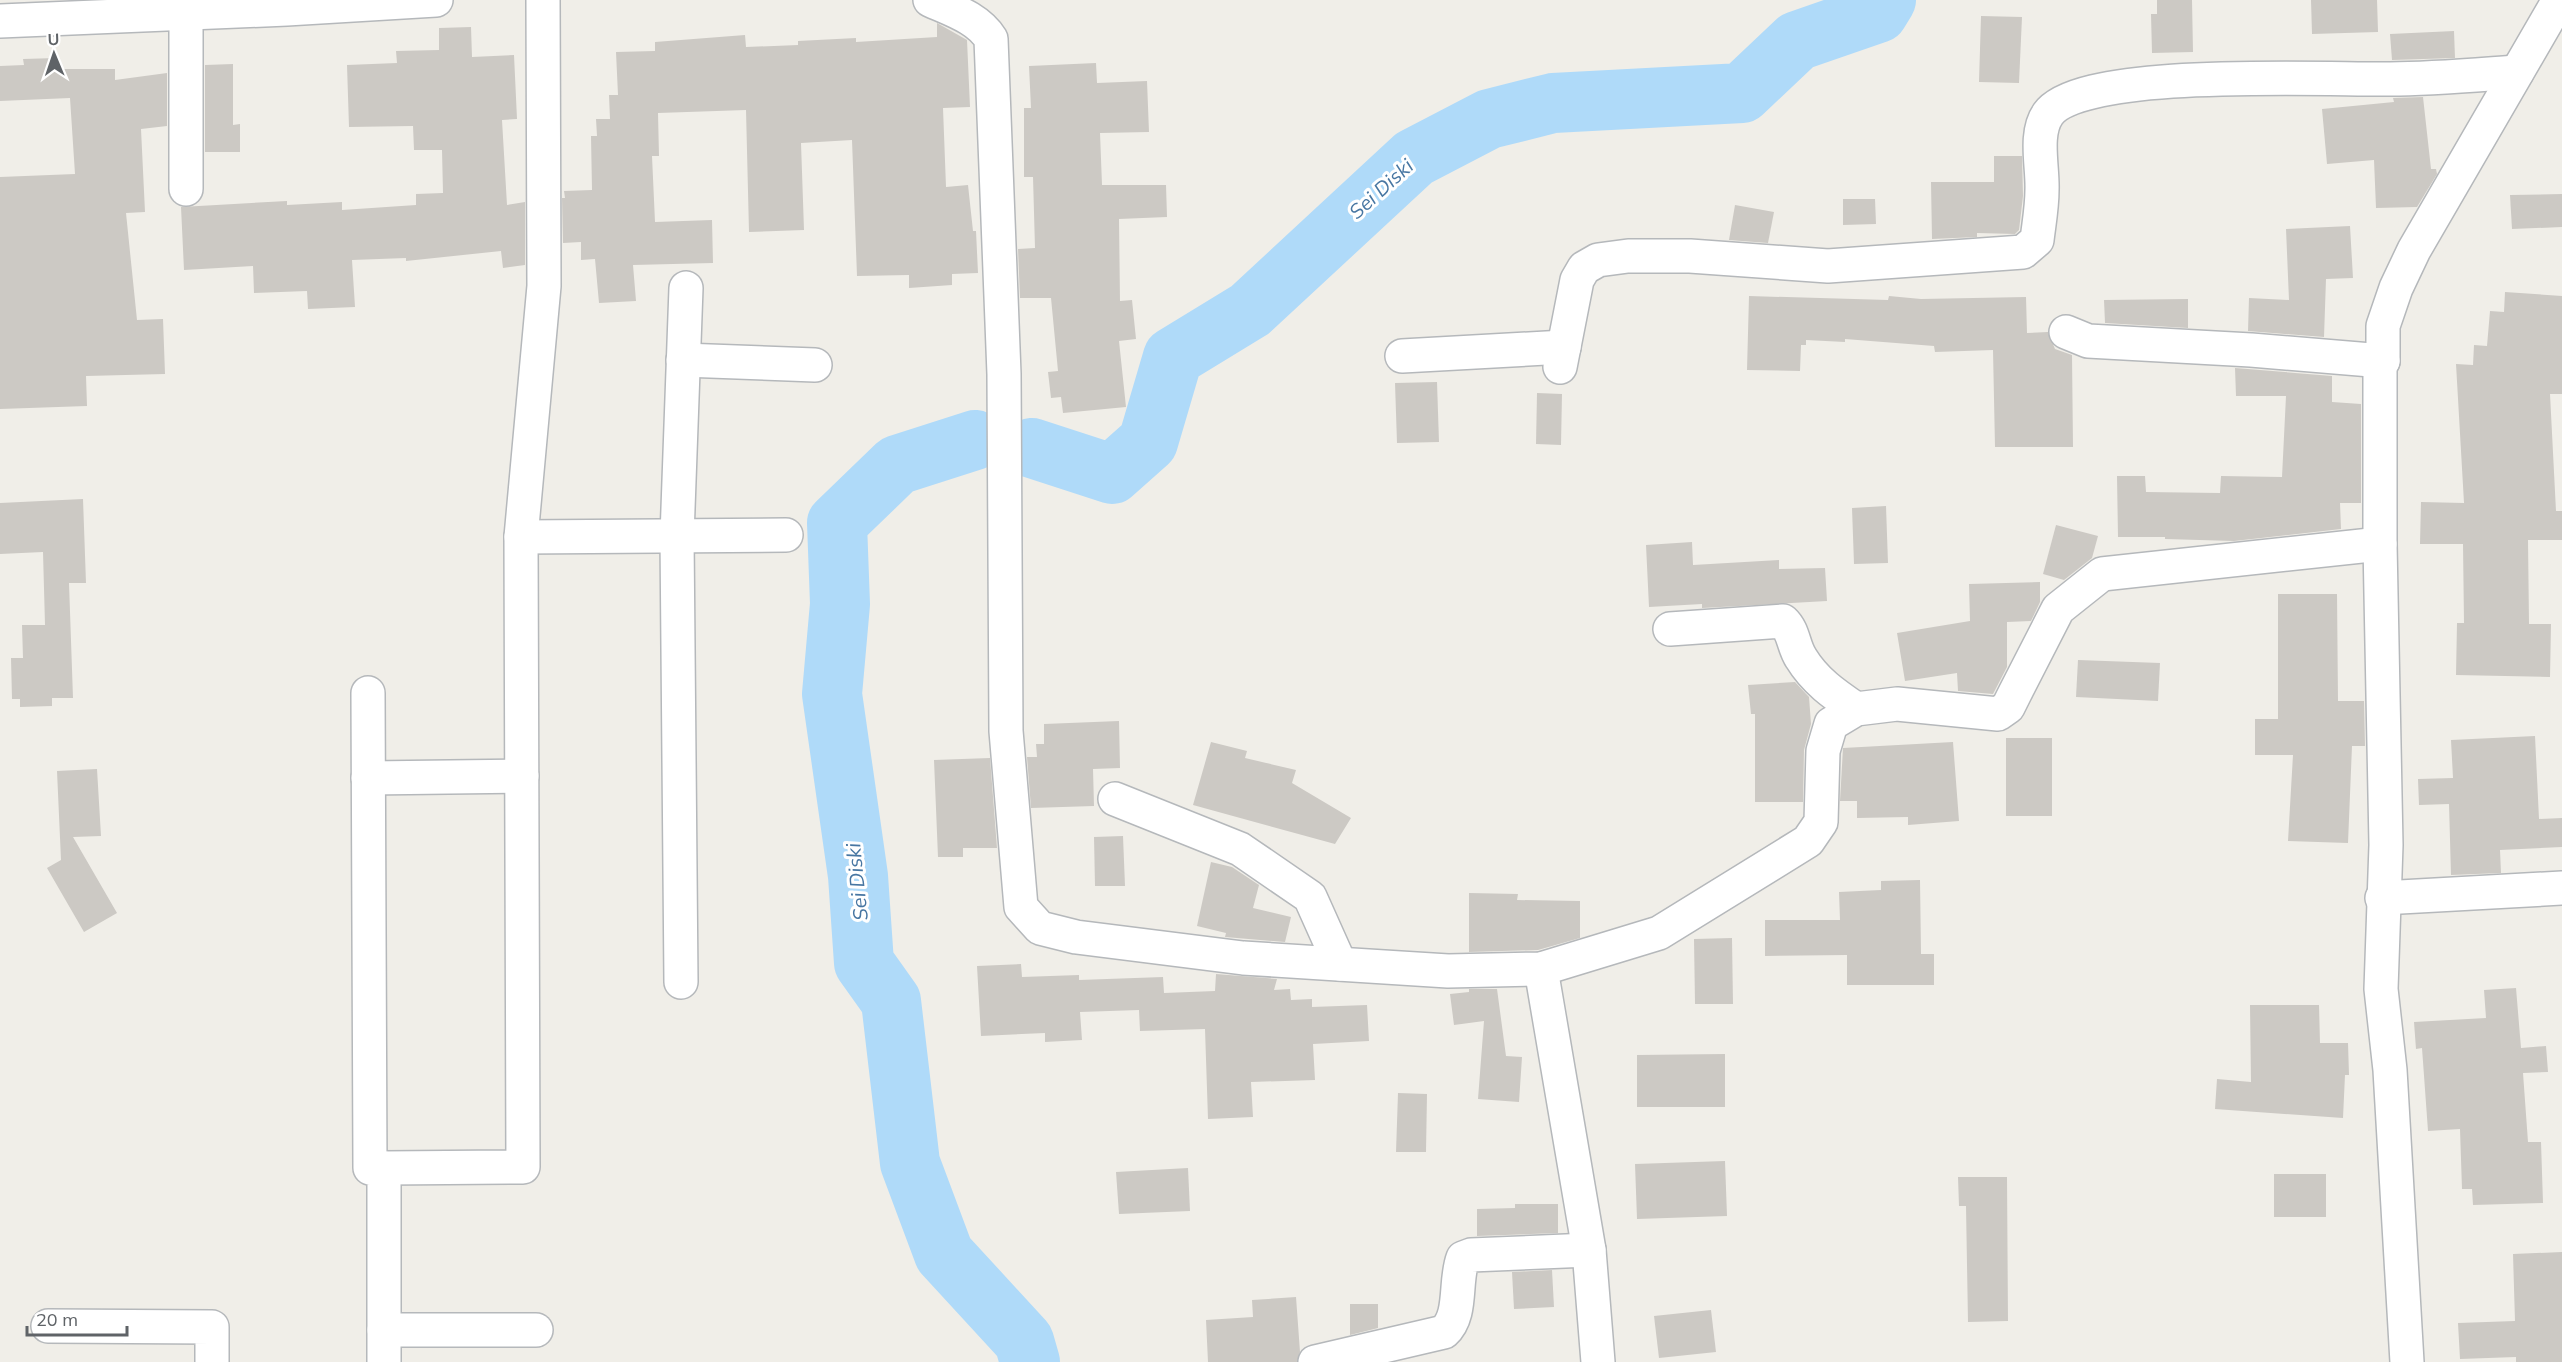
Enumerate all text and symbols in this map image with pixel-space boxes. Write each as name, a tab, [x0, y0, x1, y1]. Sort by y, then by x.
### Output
north arrow	[24, 24, 84, 84]
text: U	[47, 29, 60, 49]
water label: Sei Diski	[1343, 153, 1418, 224]
water label: Sei Diski	[840, 842, 873, 922]
scale bar	[27, 1299, 128, 1337]
text: 20 m	[36, 1308, 78, 1331]

